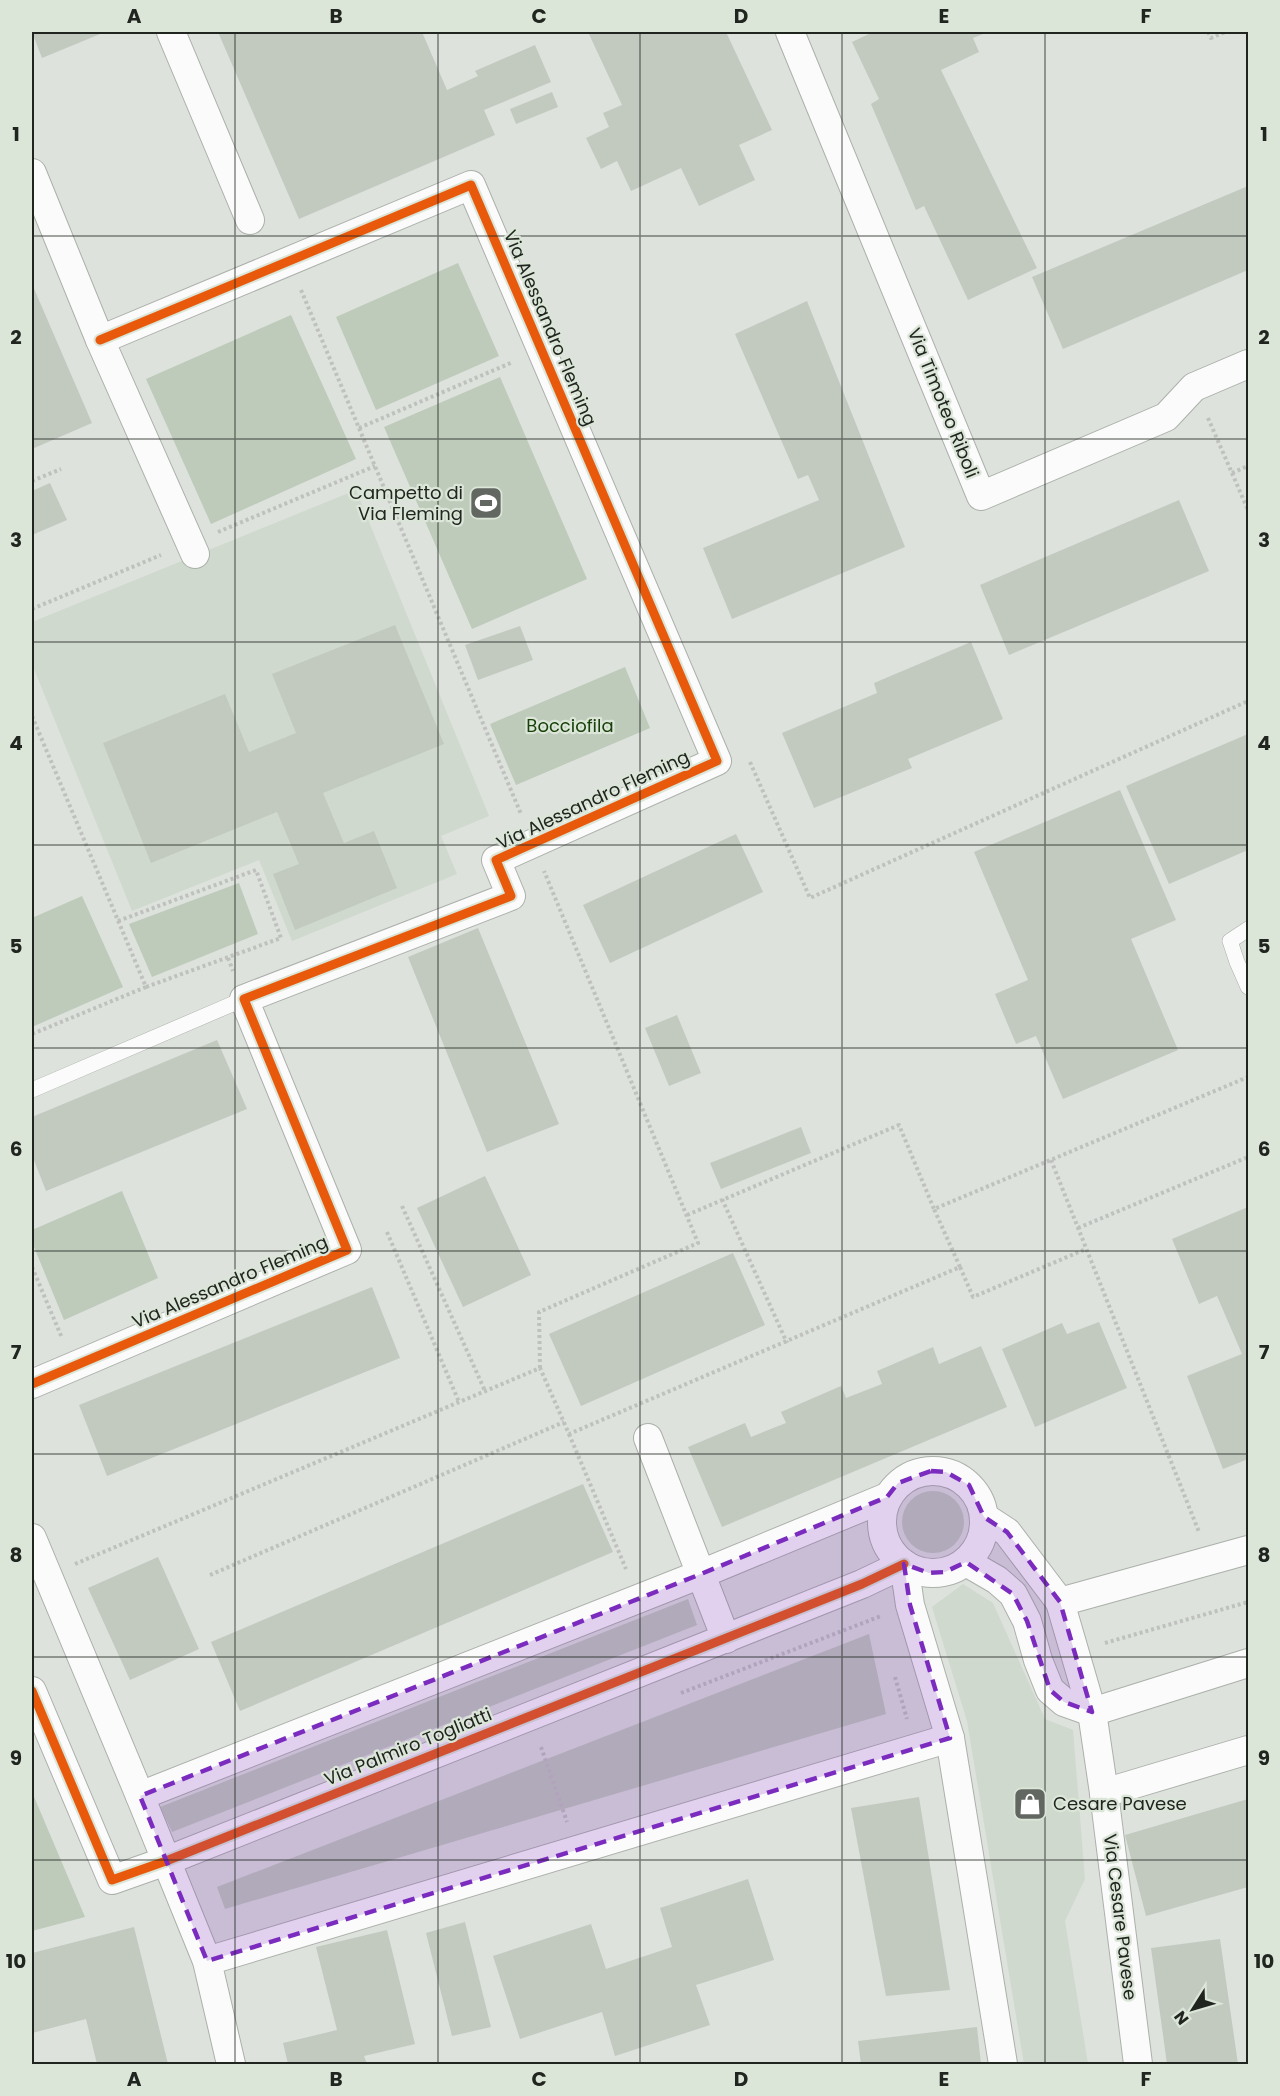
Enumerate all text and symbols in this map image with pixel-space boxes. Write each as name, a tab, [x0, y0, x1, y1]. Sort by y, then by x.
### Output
text: A	[127, 2, 142, 30]
text: B	[329, 2, 343, 30]
text: C	[531, 2, 547, 30]
text: D	[734, 2, 748, 30]
text: E	[939, 2, 949, 30]
text: F	[1141, 2, 1152, 30]
text: 1	[12, 120, 20, 148]
text: 1	[1260, 120, 1268, 148]
street label: Via Alessandro Fleming	[498, 226, 603, 429]
text: 2	[10, 323, 22, 351]
text: 2	[1258, 323, 1270, 351]
street label: Via Timoteo Riboli	[902, 324, 985, 482]
place label: Campetto di Via Fleming	[349, 480, 463, 526]
sports icon: Campetto di Via Fleming	[468, 485, 504, 521]
text: 3	[10, 526, 22, 554]
text: 3	[1258, 526, 1270, 554]
park label: Bocciofila	[526, 713, 614, 738]
text: 4	[9, 729, 23, 757]
text: 4	[1257, 729, 1271, 757]
street label: Via Alessandro Fleming	[492, 744, 693, 855]
text: 5	[10, 932, 23, 960]
text: 5	[1258, 932, 1271, 960]
text: 6	[10, 1135, 22, 1163]
text: 6	[1258, 1135, 1270, 1163]
street label: Via Alessandro Fleming	[128, 1229, 331, 1334]
text: 7	[11, 1338, 22, 1366]
text: 7	[1259, 1338, 1270, 1366]
text: 8	[10, 1541, 22, 1569]
text: 8	[1258, 1541, 1270, 1569]
street label: Via Palmiro Togliatti	[320, 1701, 495, 1792]
text: 9	[10, 1744, 22, 1772]
text: 9	[1258, 1744, 1270, 1772]
shop icon: Cesare Pavese	[1012, 1786, 1048, 1822]
place label: Cesare Pavese	[1053, 1791, 1187, 1816]
street label: Via Cesare Pavese	[1098, 1832, 1143, 2001]
text: 10	[6, 1947, 26, 1975]
text: 10	[1254, 1947, 1274, 1975]
north arrow	[1163, 1979, 1223, 2039]
text: N	[1169, 2006, 1194, 2029]
text: A	[127, 2065, 142, 2093]
text: B	[329, 2065, 343, 2093]
text: C	[531, 2065, 547, 2093]
text: D	[734, 2065, 748, 2093]
text: E	[939, 2065, 949, 2093]
text: F	[1141, 2065, 1152, 2093]

